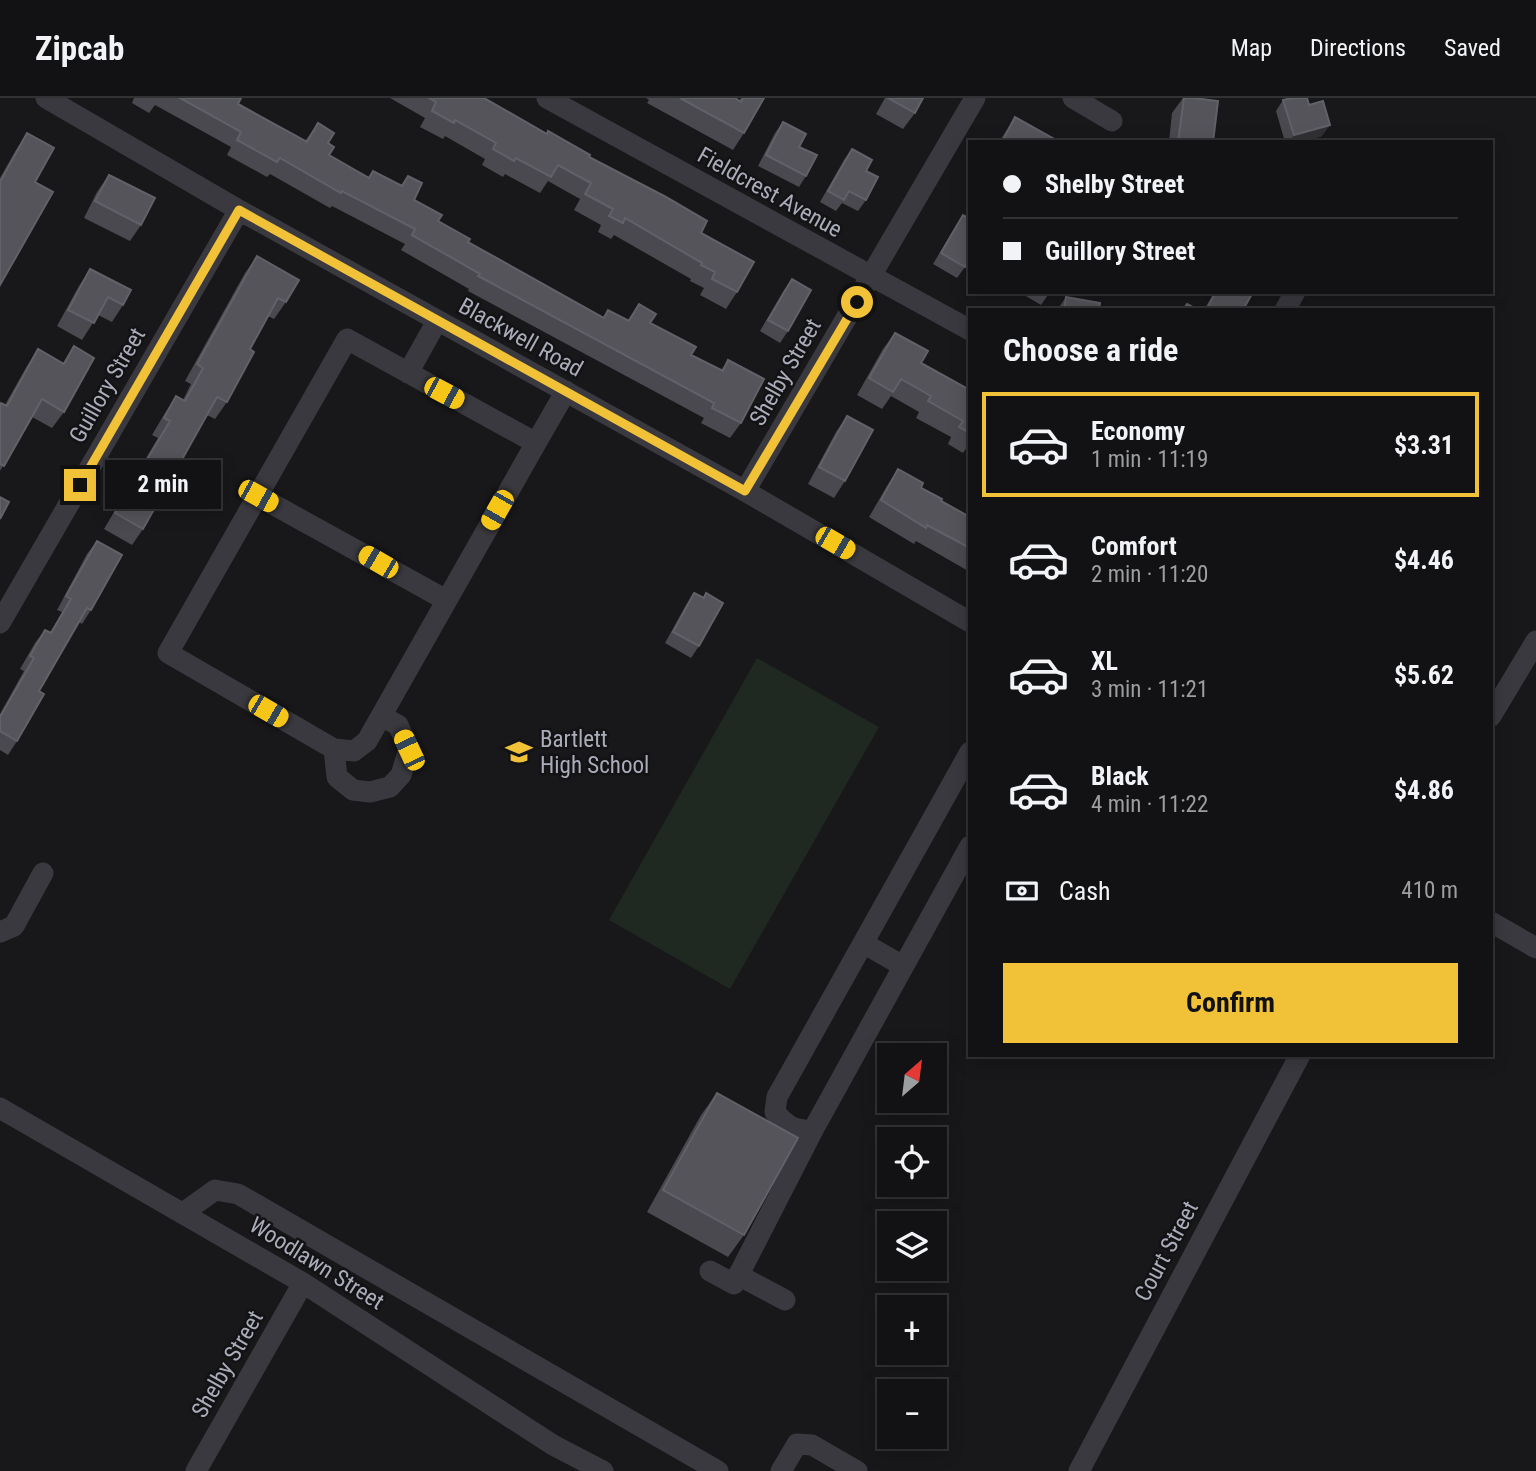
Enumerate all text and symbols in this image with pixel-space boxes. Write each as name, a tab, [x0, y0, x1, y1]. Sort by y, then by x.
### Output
text: Zipcab	[35, 29, 124, 68]
text: Map	[1231, 34, 1272, 62]
text: Directions	[1310, 34, 1406, 62]
text: Saved	[1444, 34, 1501, 62]
street label: Fieldcrest Avenue	[693, 142, 847, 243]
text: Shelby Street	[1045, 169, 1184, 199]
text: Guillory Street	[1045, 236, 1195, 266]
route start	[841, 286, 873, 318]
street label: Blackwell Road	[454, 292, 587, 383]
street label: Shelby Street	[744, 314, 827, 431]
street label: Guillory Street	[64, 323, 151, 447]
text: Choose a ride	[1003, 331, 1178, 369]
car	[421, 374, 468, 412]
icon: car	[1007, 413, 1070, 476]
text: Economy	[1091, 416, 1185, 446]
text: $3.31	[1394, 430, 1454, 460]
text: 1 min · 11:19	[1091, 446, 1208, 473]
callout: 2 min	[104, 460, 220, 510]
route end	[64, 469, 96, 501]
text: 2 min	[137, 471, 189, 498]
car	[235, 477, 282, 515]
car	[478, 487, 517, 533]
car	[812, 523, 859, 563]
icon: car	[1007, 528, 1070, 591]
text: Comfort	[1091, 531, 1177, 561]
car	[355, 542, 402, 582]
text: $4.46	[1394, 545, 1454, 575]
text: 2 min · 11:20	[1091, 561, 1208, 588]
icon: car	[1007, 643, 1070, 706]
text: XL	[1091, 646, 1118, 676]
text: $5.62	[1394, 660, 1454, 690]
text: 3 min · 11:21	[1091, 676, 1208, 703]
car	[245, 691, 292, 731]
place label: Bartlett High School	[540, 726, 649, 779]
car	[391, 727, 428, 773]
school or university icon: Bartlett High School	[504, 737, 534, 767]
icon: car	[1007, 758, 1070, 821]
text: Black	[1091, 761, 1149, 791]
text: $4.86	[1394, 775, 1454, 805]
text: 4 min · 11:22	[1091, 791, 1208, 818]
icon: cash	[1003, 872, 1041, 910]
text: Cash	[1059, 876, 1111, 906]
text: 410 m	[1401, 877, 1458, 904]
button: Confirm	[1003, 963, 1458, 1043]
north arrow	[877, 1043, 947, 1113]
map controls	[877, 1043, 947, 1449]
button: locate	[877, 1127, 947, 1197]
street label: Court Street	[1129, 1197, 1204, 1306]
street label: Woodlawn Street	[245, 1211, 389, 1315]
button: layers	[877, 1211, 947, 1281]
button: +	[877, 1295, 947, 1365]
street label: Shelby Street	[186, 1306, 269, 1423]
button: −	[877, 1379, 947, 1449]

